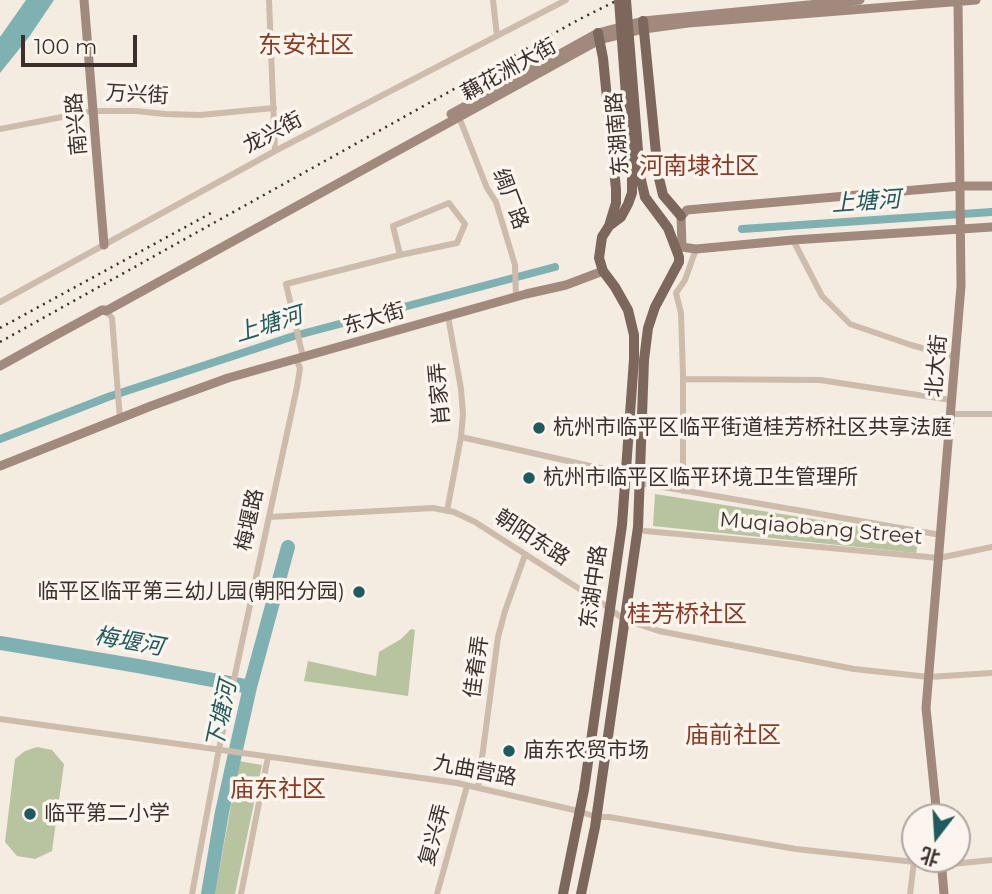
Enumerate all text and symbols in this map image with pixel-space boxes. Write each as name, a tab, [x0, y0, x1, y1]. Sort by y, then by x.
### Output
scale bar	[24, 21, 140, 65]
district label: 东安社区	[258, 32, 354, 60]
text: 100 m	[34, 34, 97, 59]
street label: 藕花洲大街	[457, 34, 561, 106]
street label: 万兴街	[105, 81, 169, 109]
street label: 东湖南路	[602, 91, 634, 177]
street label: 南兴路	[62, 92, 92, 156]
street label: 龙兴街	[239, 107, 307, 159]
district label: 河南埭社区	[639, 153, 759, 181]
street label: 绸厂路	[487, 165, 533, 233]
water label: 上塘河	[831, 186, 901, 218]
street label: 东大街	[340, 298, 408, 340]
water label: 上塘河	[232, 302, 306, 348]
street label: 北大街	[922, 334, 952, 398]
street label: 肖家弄	[425, 362, 455, 426]
place label: 杭州市临平区临平街道桂芳桥社区共享法庭	[553, 415, 952, 441]
marker: 杭州市临平区临平街道桂芳桥社区共享法庭	[531, 420, 547, 436]
place label: 杭州市临平区临平环境卫生管理所	[543, 465, 858, 491]
marker: 杭州市临平区临平环境卫生管理所	[521, 470, 537, 486]
street label: 梅堰路	[231, 487, 269, 553]
street label: 朝阳东路	[490, 505, 574, 571]
street label: Muqiaobang Street	[718, 508, 924, 550]
street label: 东湖中路	[576, 544, 612, 630]
place label: 临平区临平第三幼儿园(朝阳分园)	[37, 579, 345, 605]
marker: 临平区临平第三幼儿园(朝阳分园)	[351, 584, 367, 600]
district label: 桂芳桥社区	[627, 601, 747, 629]
water label: 梅堰河	[93, 622, 165, 662]
street label: 佳肴弄	[460, 634, 494, 700]
water label: 下塘河	[201, 678, 243, 752]
district label: 庙前社区	[685, 722, 781, 750]
place label: 庙东农贸市场	[523, 738, 649, 764]
marker: 庙东农贸市场	[501, 743, 517, 759]
street label: 九曲营路	[431, 751, 519, 791]
district label: 庙东社区	[230, 776, 326, 804]
place label: 临平第二小学	[44, 801, 170, 827]
street label: 复兴弄	[415, 801, 455, 869]
north arrow	[901, 803, 971, 873]
marker: 临平第二小学	[22, 806, 38, 822]
text: 北	[918, 843, 943, 870]

